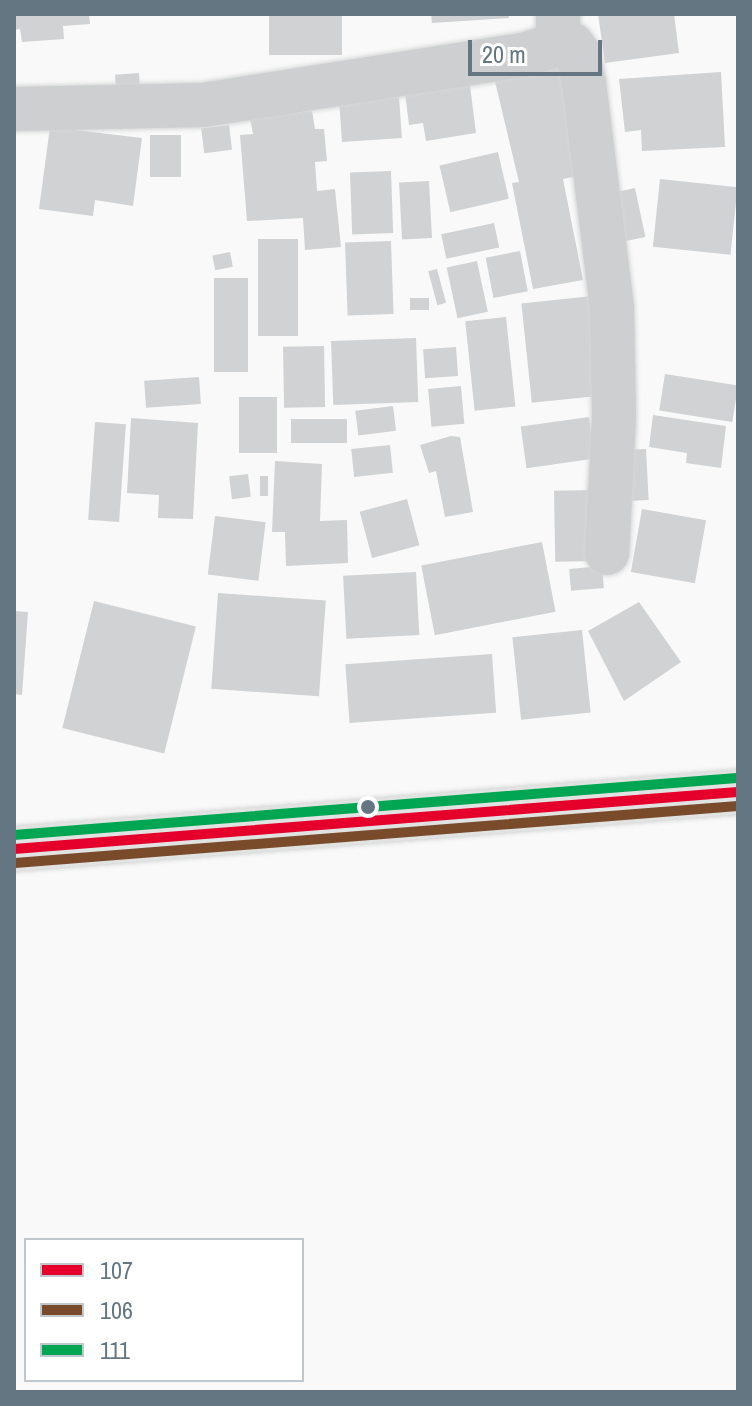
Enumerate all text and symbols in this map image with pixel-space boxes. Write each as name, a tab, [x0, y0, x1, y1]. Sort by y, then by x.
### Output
scale bar	[472, 24, 606, 74]
text: 20 m	[482, 38, 526, 70]
unlabelled marker	[360, 799, 376, 815]
legend	[24, 1238, 304, 1382]
text: 107	[100, 1254, 133, 1286]
text: 106	[100, 1294, 133, 1326]
text: 111	[100, 1334, 130, 1366]

